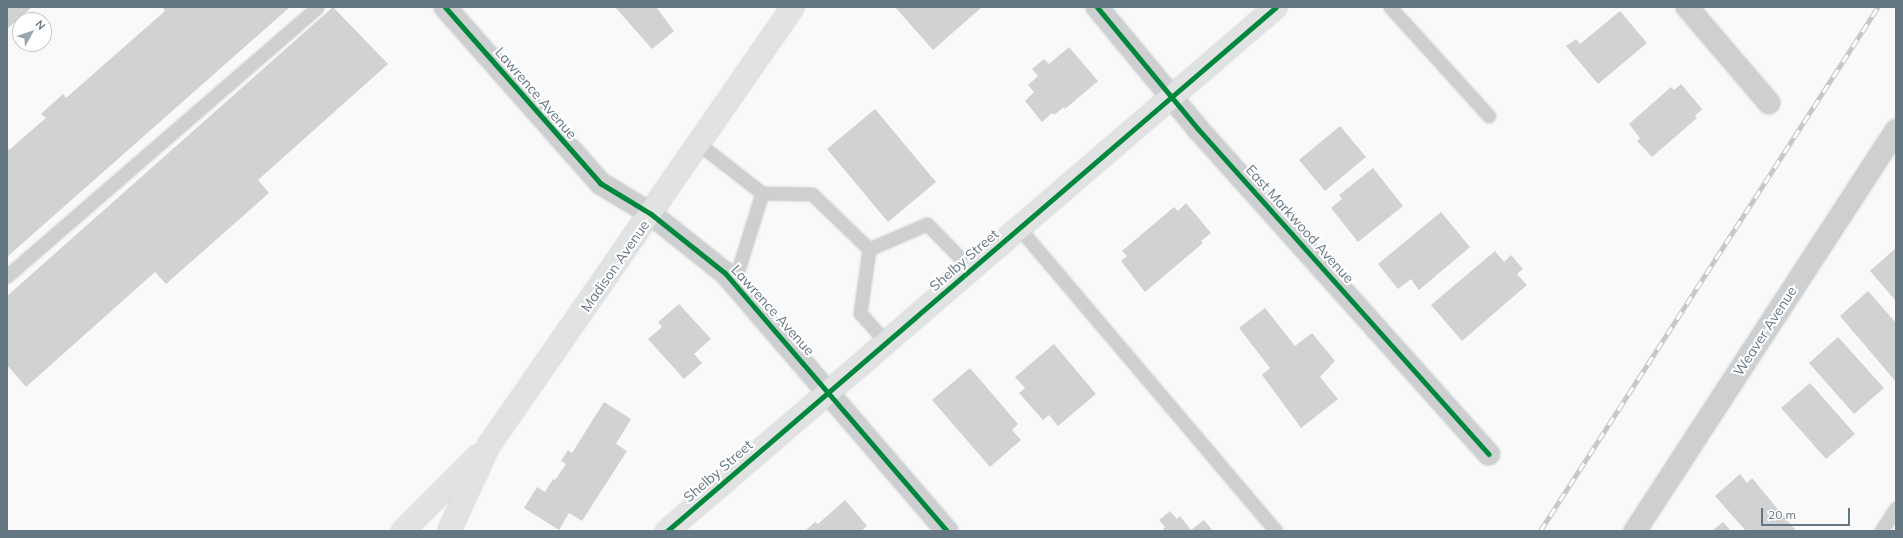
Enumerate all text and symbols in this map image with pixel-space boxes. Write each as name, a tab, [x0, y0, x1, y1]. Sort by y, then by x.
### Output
north arrow	[12, 12, 52, 52]
text: N	[32, 17, 48, 33]
street label: Lawrence Avenue	[492, 44, 580, 142]
street label: East Markwood Avenue	[1242, 161, 1358, 287]
street label: Madison Avenue	[577, 217, 653, 315]
street label: Shelby Street	[926, 225, 1002, 295]
street label: Lawrence Avenue	[728, 261, 818, 359]
street label: Weaver Avenue	[1730, 283, 1800, 379]
street label: Shelby Street	[680, 436, 756, 506]
scale bar	[1763, 500, 1852, 526]
text: 20 m	[1768, 507, 1796, 522]

